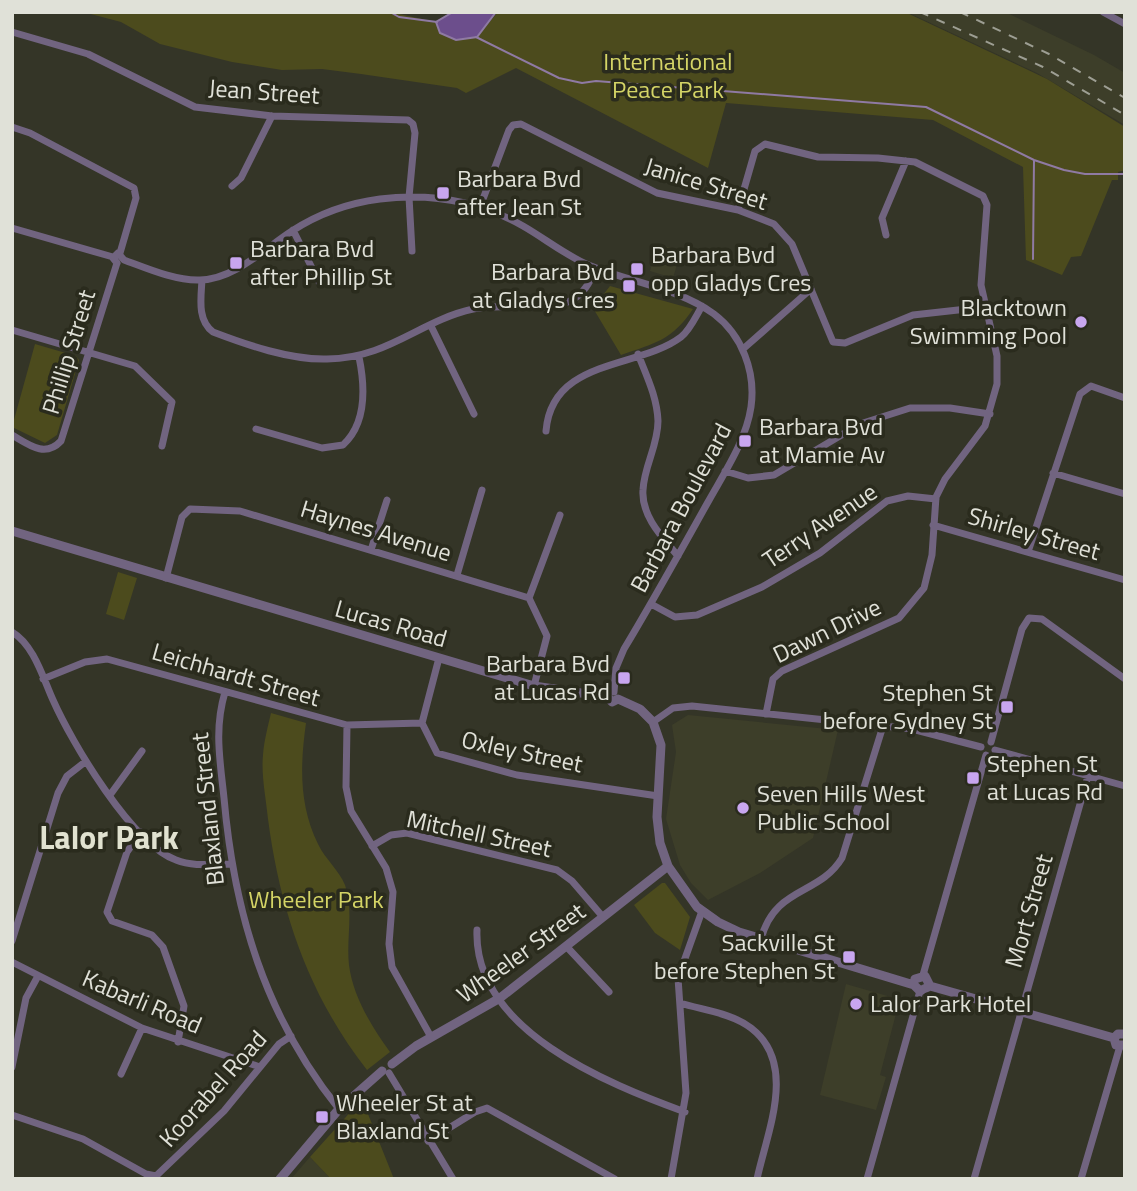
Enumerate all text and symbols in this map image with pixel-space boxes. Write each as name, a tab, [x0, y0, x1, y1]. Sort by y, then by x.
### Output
park label: International Peace Park	[603, 43, 733, 107]
street label: Jean Street	[207, 69, 321, 113]
street label: Janice Street	[640, 147, 773, 219]
place label: Barbara Bvd after Jean St	[457, 160, 582, 224]
marker: Barbara Bvd after Jean St	[435, 185, 451, 201]
place label: Barbara Bvd after Phillip St	[250, 230, 393, 294]
place label: Barbara Bvd opp Gladys Cres	[651, 236, 811, 300]
place label: Barbara Bvd at Gladys Cres	[472, 253, 615, 317]
marker: Barbara Bvd after Phillip St	[228, 255, 244, 271]
marker: Barbara Bvd opp Gladys Cres	[629, 261, 645, 277]
marker: Barbara Bvd at Gladys Cres	[621, 278, 637, 294]
street label: Phillip Street	[32, 284, 104, 418]
place label: Blacktown Swimming Pool	[910, 289, 1067, 353]
marker: Blacktown Swimming Pool	[1073, 314, 1089, 330]
place label: Barbara Bvd at Mamie Av	[759, 408, 885, 472]
street label: Barbara Boulevard	[620, 416, 740, 599]
marker: Barbara Bvd at Mamie Av	[737, 433, 753, 449]
street label: Terry Avenue	[755, 474, 884, 577]
street label: Haynes Avenue	[296, 490, 456, 570]
street label: Shirley Street	[964, 497, 1105, 569]
street label: Dawn Drive	[766, 588, 887, 672]
street label: Lucas Road	[331, 590, 452, 656]
street label: Leichhardt Street	[148, 633, 325, 715]
place label: Barbara Bvd at Lucas Rd	[486, 645, 610, 709]
marker: Barbara Bvd at Lucas Rd	[616, 670, 632, 686]
place label: Stephen St before Sydney St	[823, 674, 994, 738]
marker: Stephen St before Sydney St	[999, 699, 1015, 715]
street label: Oxley Street	[458, 721, 587, 782]
street label: Blaxland Street	[181, 730, 233, 887]
place label: Stephen St at Lucas Rd	[987, 745, 1103, 809]
marker: Stephen St at Lucas Rd	[965, 770, 981, 786]
place label: Seven Hills West Public School	[757, 775, 926, 839]
street label: Mitchell Street	[403, 800, 556, 866]
marker: Seven Hills West Public School	[735, 800, 751, 816]
district label: Lalor Park	[39, 813, 179, 861]
street label: Mort Street	[995, 849, 1062, 972]
park label: Wheeler Park	[248, 881, 384, 917]
street label: Wheeler Street	[449, 893, 593, 1011]
place label: Sackville St before Stephen St	[654, 924, 836, 988]
marker: Sackville St before Stephen St	[841, 949, 857, 965]
street label: Kabarli Road	[77, 960, 208, 1042]
place label: Lalor Park Hotel	[870, 985, 1031, 1021]
marker: Lalor Park Hotel	[848, 996, 864, 1012]
street label: Koorabel Road	[150, 1022, 275, 1155]
place label: Wheeler St at Blaxland St	[336, 1084, 473, 1148]
marker: Wheeler St at Blaxland St	[314, 1109, 330, 1125]

